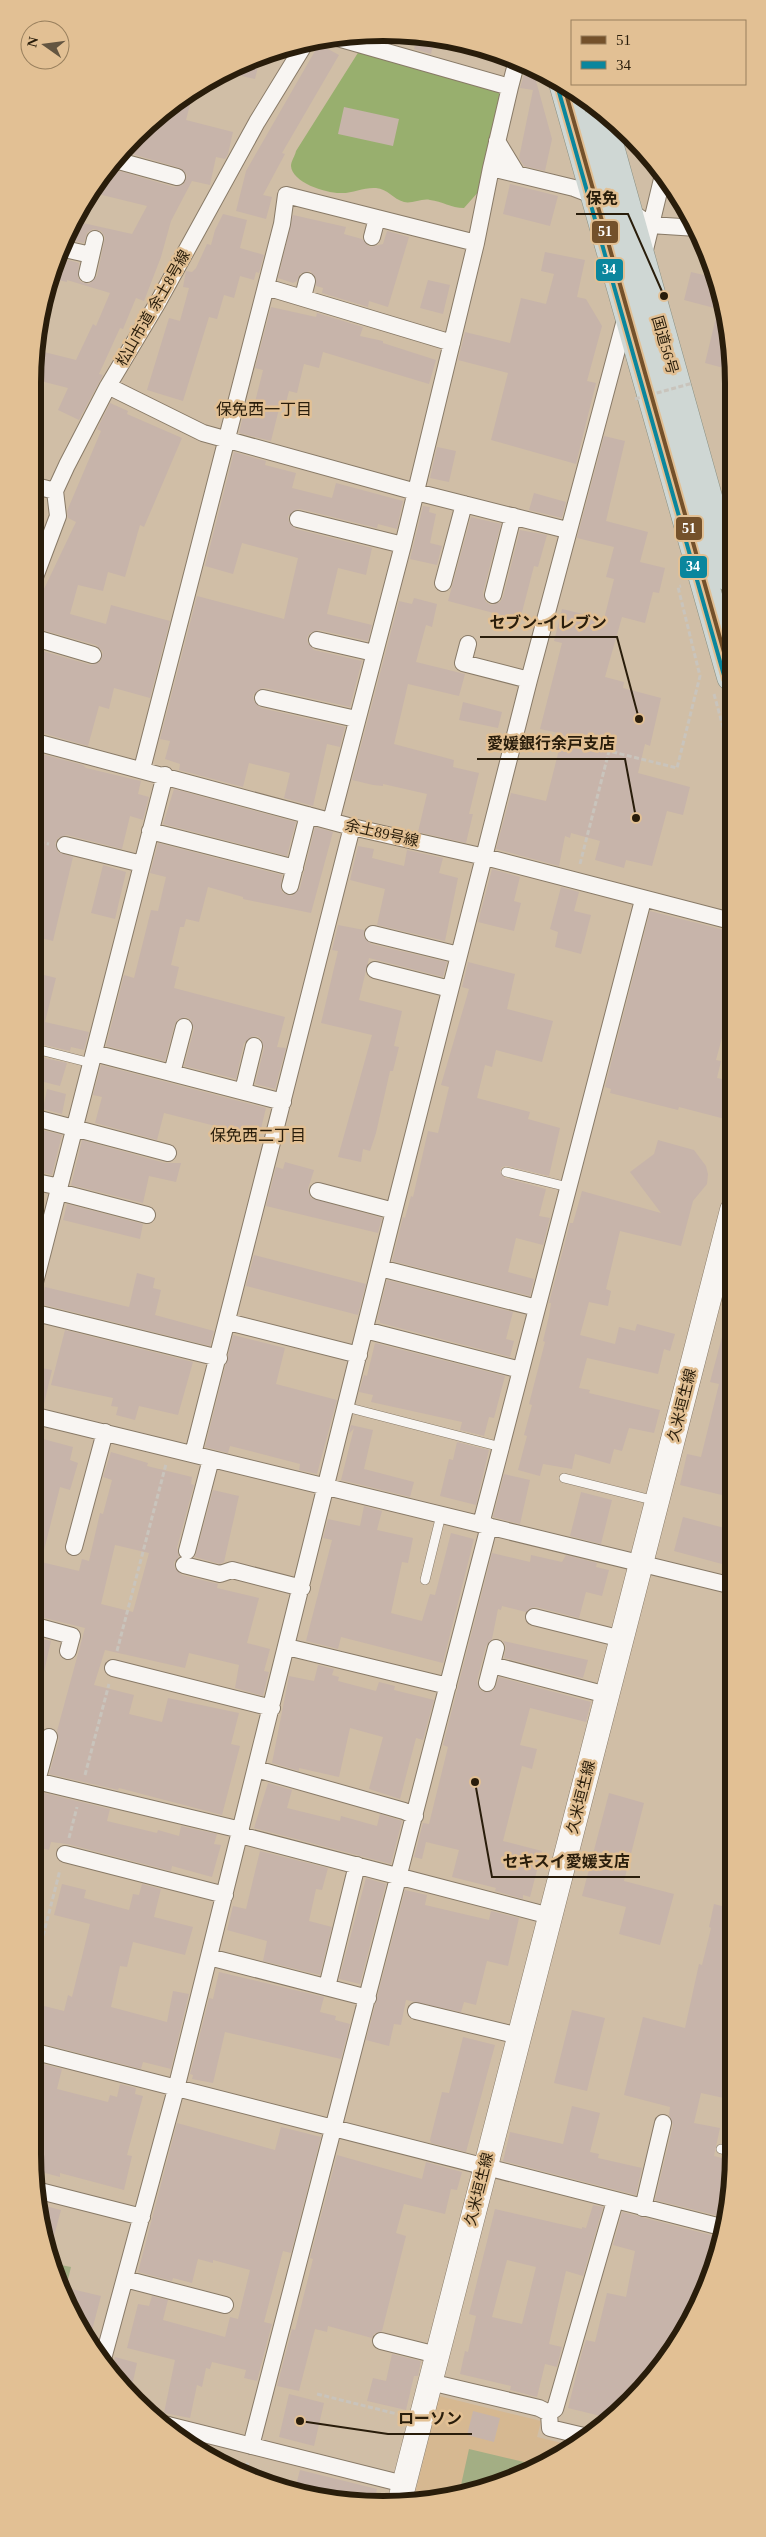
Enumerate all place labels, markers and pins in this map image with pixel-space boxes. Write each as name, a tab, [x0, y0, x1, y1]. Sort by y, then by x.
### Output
callout: 保免	[576, 183, 628, 214]
callout: セブン-イレブン	[480, 606, 617, 637]
callout: 愛媛銀行余戸支店	[477, 728, 625, 759]
callout: セキスイ愛媛支店	[492, 1846, 640, 1877]
callout: ローソン	[388, 2403, 472, 2434]

